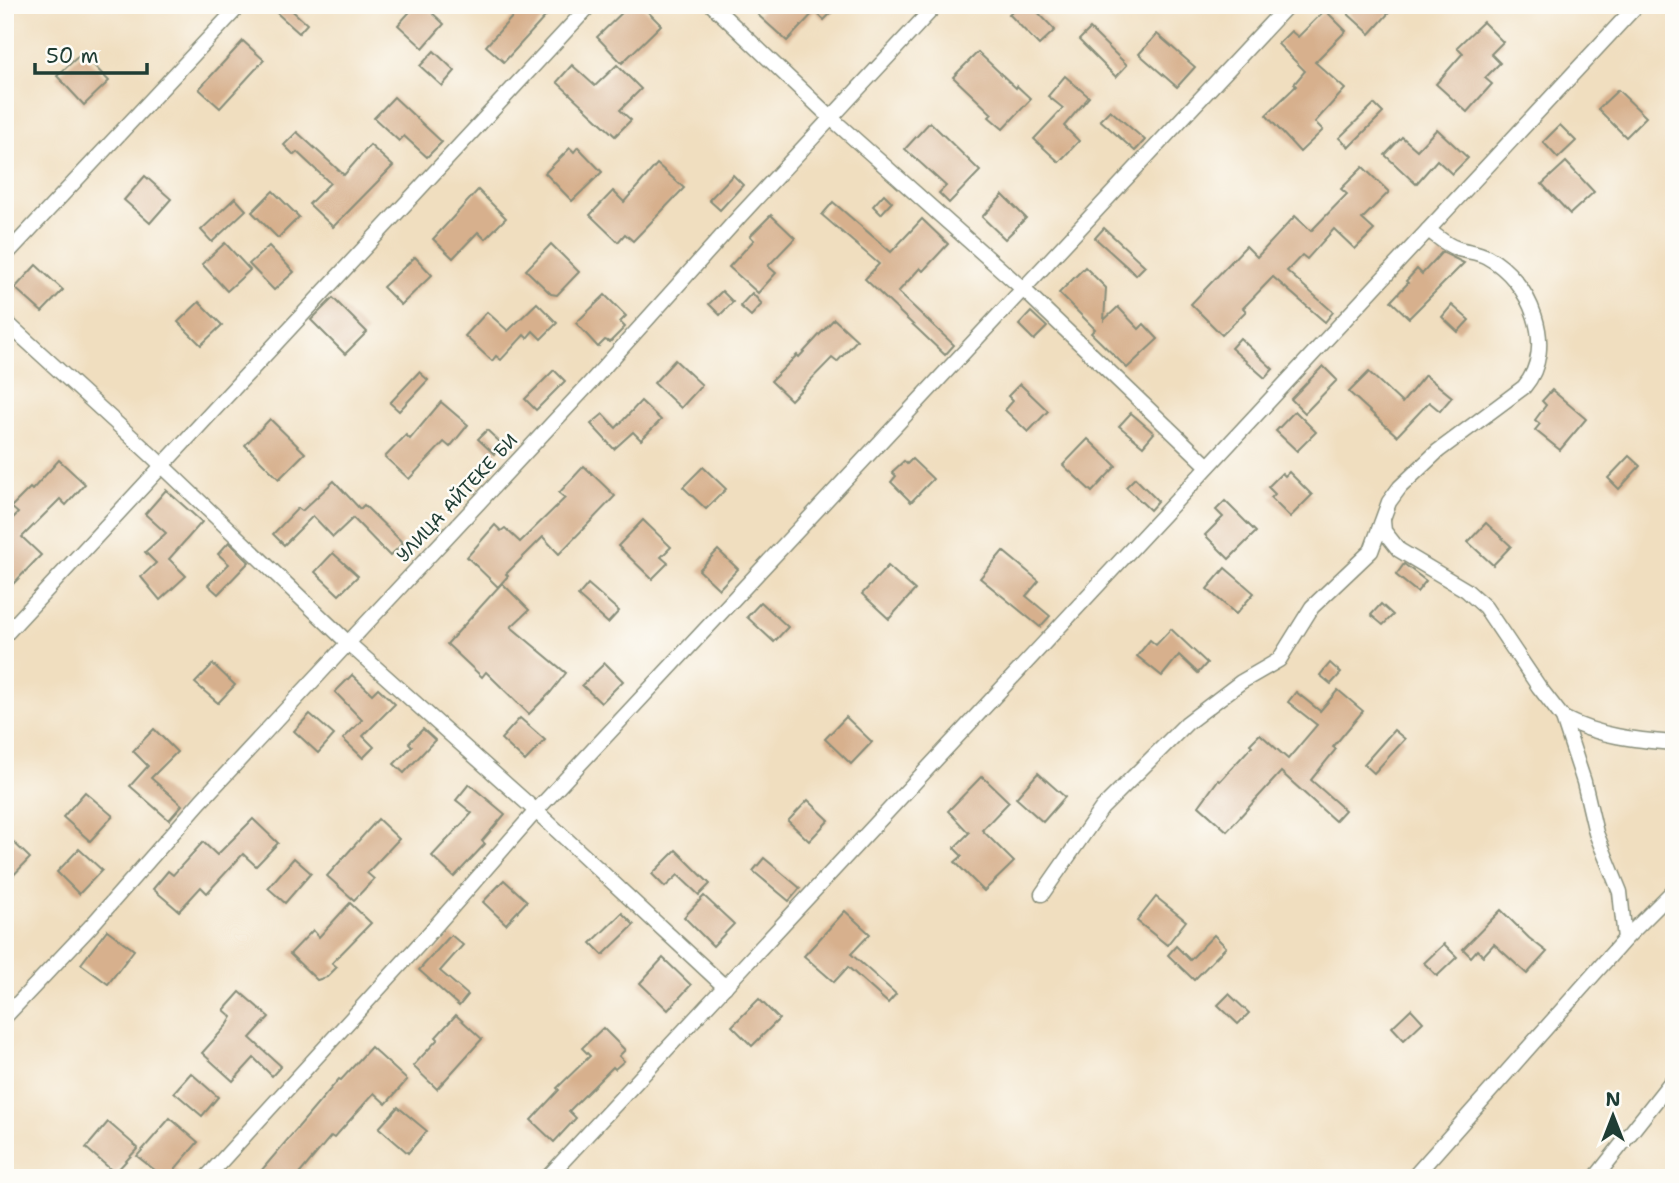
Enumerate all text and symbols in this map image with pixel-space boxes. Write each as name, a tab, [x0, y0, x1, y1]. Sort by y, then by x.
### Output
scale bar	[35, 32, 147, 76]
text: 50 m	[46, 42, 99, 70]
street label: УЛИЦА АЙТЕКЕ БИ	[391, 429, 523, 567]
north arrow	[1578, 1082, 1648, 1152]
text: N	[1605, 1087, 1621, 1112]

